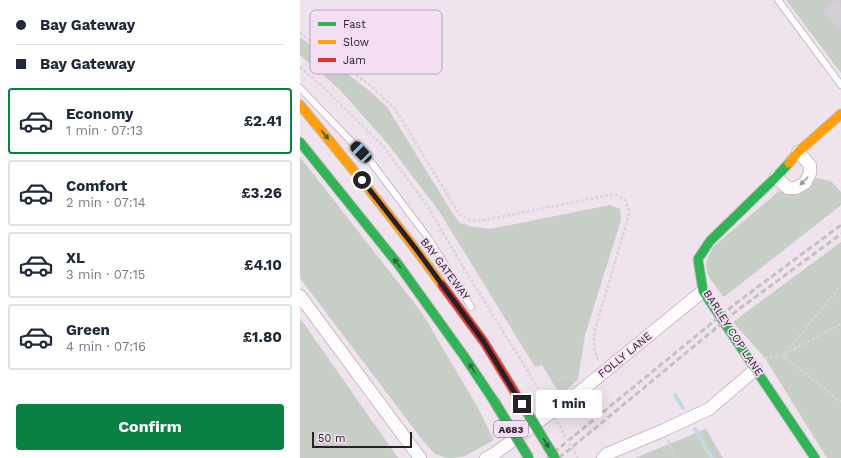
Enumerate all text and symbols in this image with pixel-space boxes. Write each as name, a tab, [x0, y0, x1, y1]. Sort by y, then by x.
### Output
legend	[310, 10, 442, 74]
text: Bay Gateway	[40, 16, 135, 34]
text: Fast	[343, 18, 366, 31]
text: Slow	[343, 36, 369, 49]
text: Jam	[343, 54, 366, 67]
text: Bay Gateway	[40, 55, 135, 73]
icon: car	[18, 103, 54, 139]
text: Economy	[66, 105, 133, 123]
text: £2.41	[244, 112, 282, 130]
text: 1 min · 07:13	[66, 123, 143, 138]
one-way arrow	[321, 129, 330, 140]
car	[348, 139, 374, 165]
route start	[353, 171, 371, 189]
icon: car	[18, 175, 54, 211]
one-way arrow	[799, 176, 809, 186]
text: Comfort	[66, 177, 127, 195]
text: £3.26	[241, 184, 282, 202]
text: 2 min · 07:14	[66, 195, 146, 210]
street label: BAY GATEWAY	[418, 236, 473, 303]
icon: car	[18, 247, 54, 283]
text: XL	[66, 249, 85, 267]
text: £4.10	[244, 256, 282, 274]
one-way arrow	[392, 257, 401, 268]
text: 3 min · 07:15	[66, 267, 145, 282]
street label: BARLEY COP LANE	[700, 288, 766, 378]
icon: car	[18, 319, 54, 355]
text: Green	[66, 321, 110, 339]
text: £1.80	[243, 328, 282, 346]
street label: FOLLY LANE	[596, 329, 654, 381]
text: 4 min · 07:16	[66, 339, 146, 354]
one-way arrow	[468, 363, 476, 374]
callout: 1 min	[536, 390, 602, 418]
route end	[513, 395, 531, 413]
text: 1 min	[552, 396, 586, 411]
button: Confirm	[16, 404, 284, 450]
road number: A683	[494, 421, 528, 437]
scale bar	[312, 430, 412, 449]
text: 50 m	[318, 432, 345, 445]
one-way arrow	[542, 438, 550, 448]

